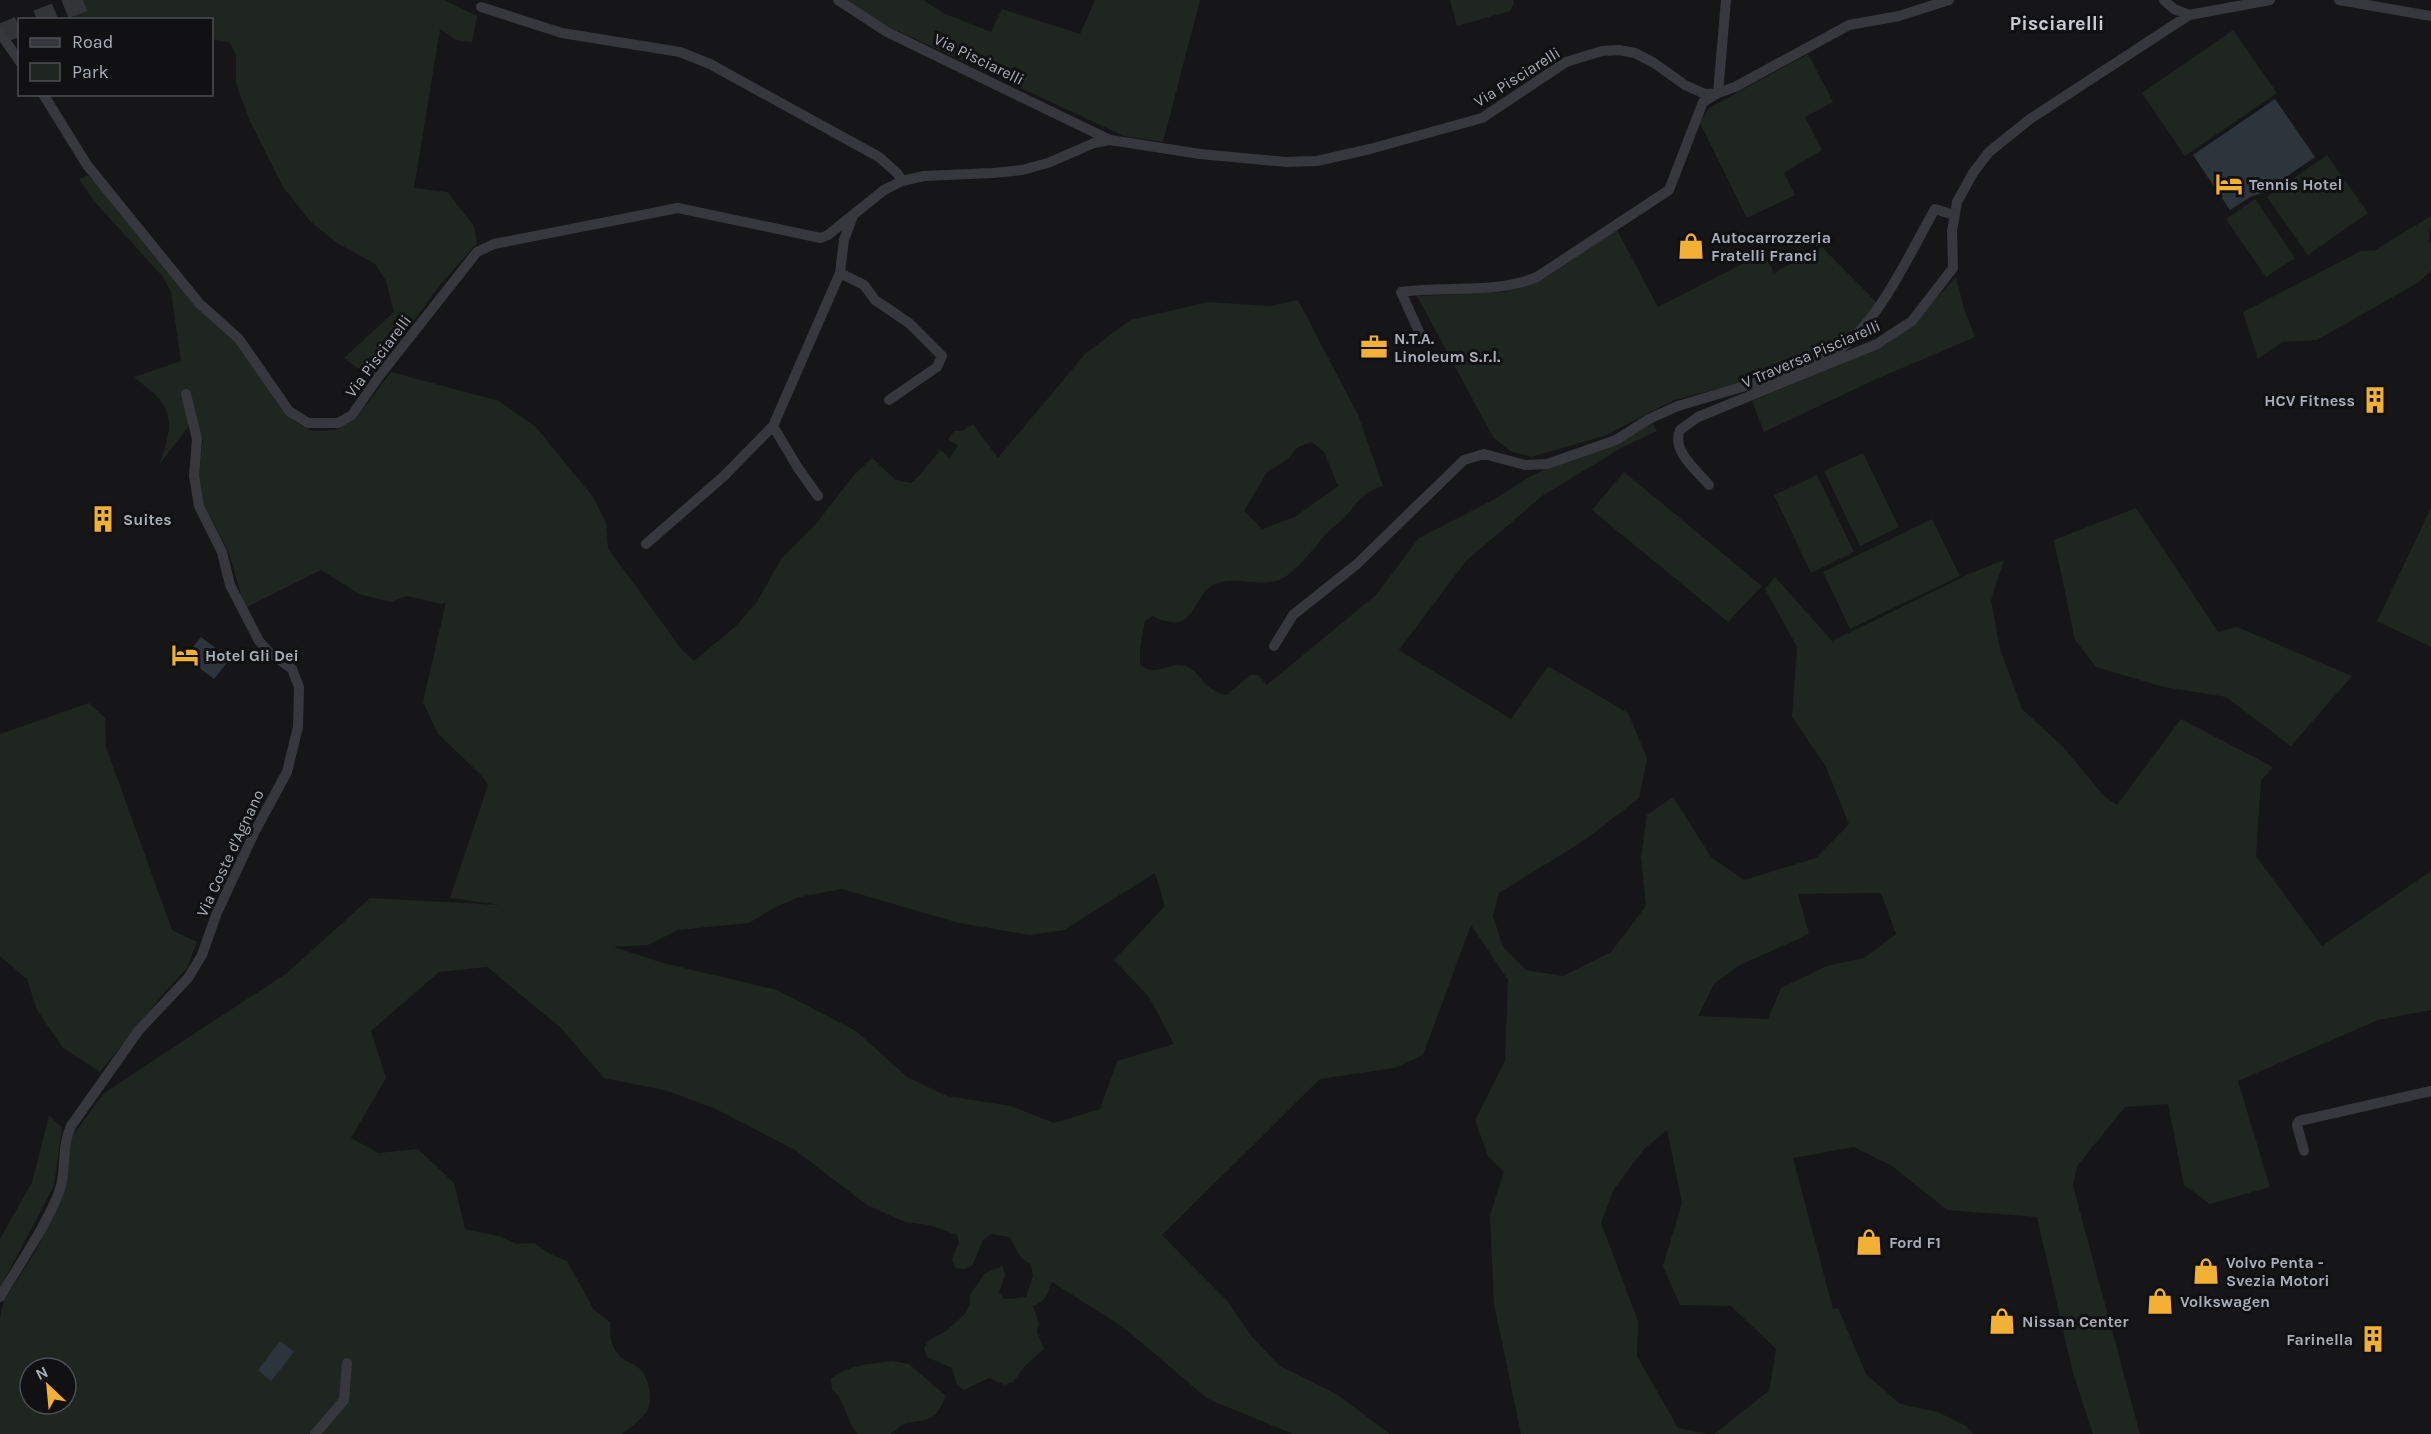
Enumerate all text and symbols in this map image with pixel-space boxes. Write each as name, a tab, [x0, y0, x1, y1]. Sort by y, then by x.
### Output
district label: Pisciarelli	[2010, 12, 2104, 35]
legend	[18, 18, 213, 96]
street label: Via Pisciarelli	[931, 29, 1027, 89]
text: Road	[72, 31, 113, 53]
street label: Via Pisciarelli	[1470, 43, 1564, 111]
text: Park	[72, 61, 109, 83]
hotel icon: Tennis Hotel	[2214, 169, 2244, 199]
place label: Tennis Hotel	[2249, 175, 2342, 194]
place label: Autocarrozzeria Fratelli Franci	[1711, 228, 1831, 265]
shop icon: Autocarrozzeria Fratelli Franci	[1676, 231, 1706, 261]
street label: Via Pisciarelli	[341, 311, 415, 401]
street label: V Traversa Pisciarelli	[1739, 316, 1883, 392]
place label: N.T.A. Linoleum S.r.l.	[1394, 329, 1501, 366]
office icon: N.T.A. Linoleum S.r.l.	[1359, 332, 1389, 362]
building icon: HCV Fitness	[2360, 385, 2390, 415]
place label: HCV Fitness	[2264, 391, 2355, 410]
building icon: Suites	[88, 504, 118, 534]
place label: Suites	[123, 510, 172, 529]
hotel icon: Hotel Gli Dei	[170, 640, 200, 670]
place label: Hotel Gli Dei	[205, 646, 299, 665]
street label: Via Coste d'Agnano	[192, 786, 268, 920]
shop icon: Ford F1	[1854, 1227, 1884, 1257]
place label: Ford F1	[1889, 1233, 1941, 1252]
place label: Volvo Penta - Svezia Motori	[2226, 1253, 2330, 1290]
shop icon: Volvo Penta - Svezia Motori	[2191, 1256, 2221, 1286]
shop icon: Volkswagen	[2145, 1286, 2175, 1316]
place label: Volkswagen	[2180, 1292, 2270, 1311]
shop icon: Nissan Center	[1987, 1306, 2017, 1336]
place label: Nissan Center	[2022, 1312, 2129, 1331]
building icon: Farinella	[2358, 1324, 2388, 1354]
place label: Farinella	[2286, 1330, 2353, 1349]
north arrow	[18, 1356, 78, 1416]
text: N	[32, 1362, 51, 1384]

